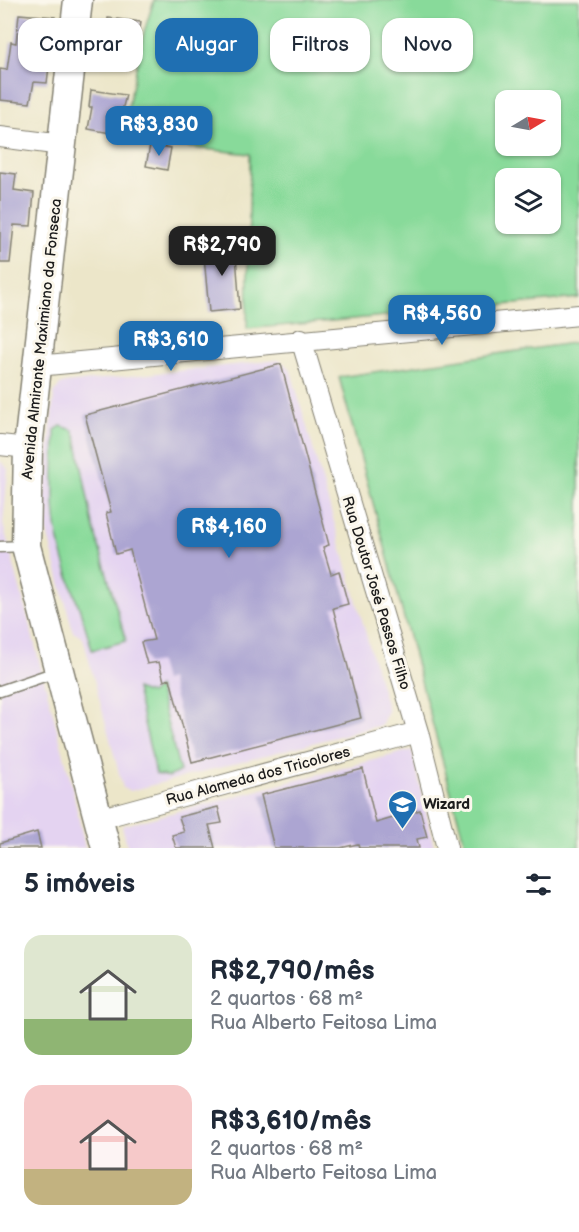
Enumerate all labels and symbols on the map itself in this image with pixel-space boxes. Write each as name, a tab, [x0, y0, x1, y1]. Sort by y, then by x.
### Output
north arrow	[495, 90, 561, 156]
pin: R$3,830	[104, 106, 214, 157]
street label: Avenida Almirante Maximiano da Fonseca	[18, 198, 66, 480]
pin: R$2,790	[167, 226, 277, 277]
pin: R$4,560	[387, 295, 497, 346]
pin: R$3,610	[116, 321, 226, 372]
street label: Rua Doutor José Passos Filho	[337, 494, 415, 692]
pin: R$4,160	[174, 508, 284, 559]
street label: Rua Alameda dos Tricolores	[164, 742, 353, 810]
school or university icon: Wizard	[386, 788, 418, 830]
place label: Wizard	[423, 795, 470, 814]

